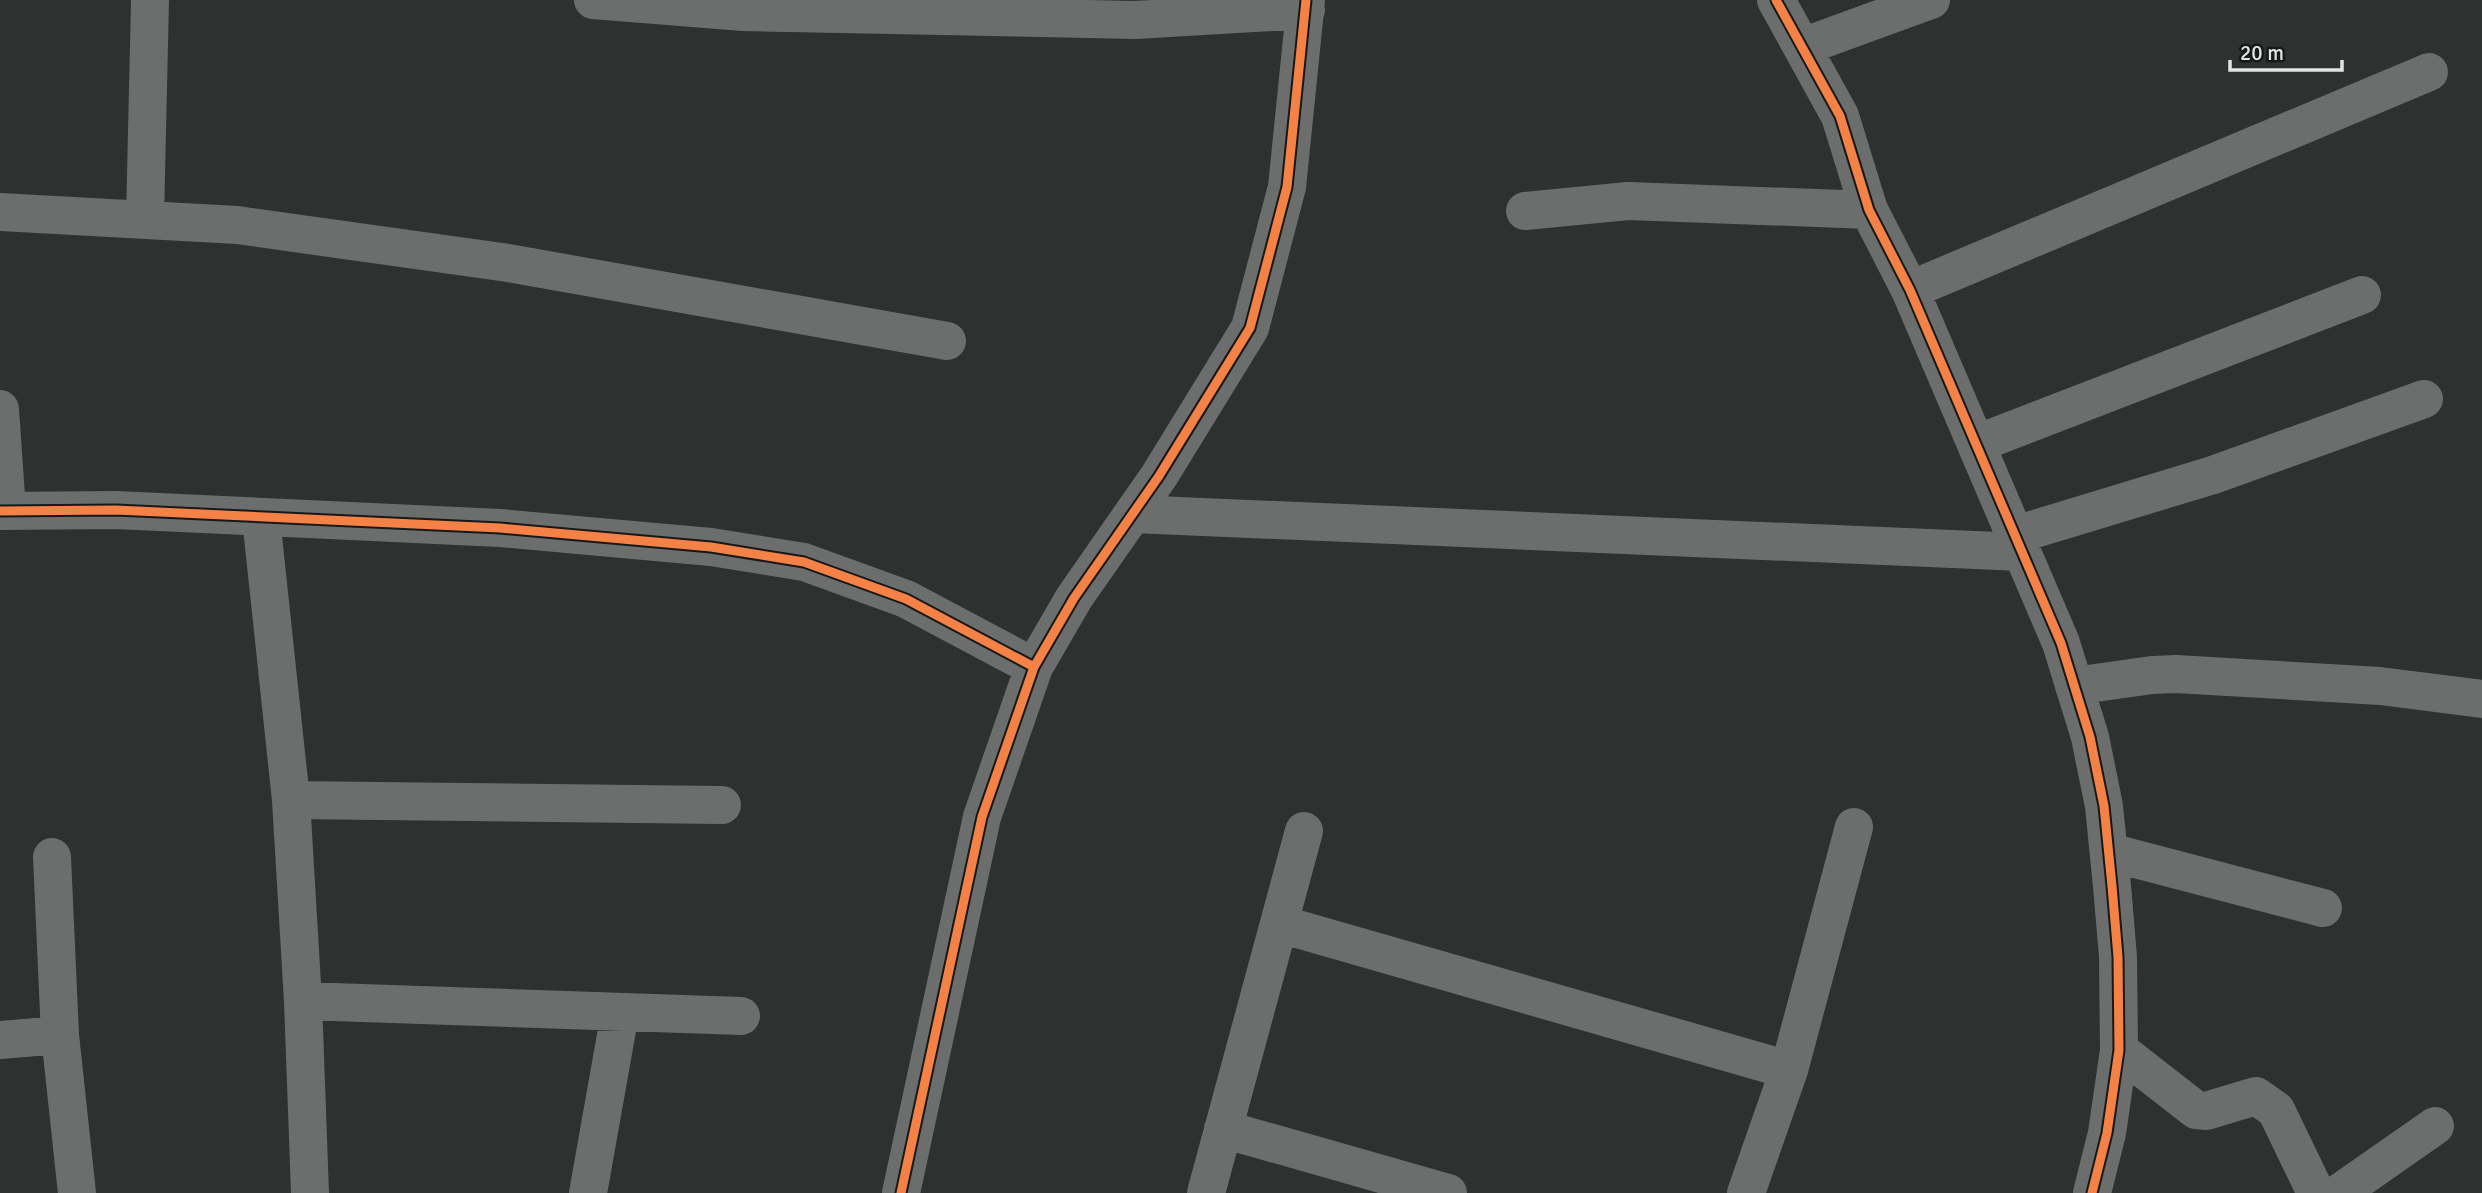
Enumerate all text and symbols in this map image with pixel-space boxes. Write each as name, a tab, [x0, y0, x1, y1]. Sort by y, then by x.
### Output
scale bar	[2230, 28, 2342, 72]
text: 20 m	[2240, 40, 2284, 66]

